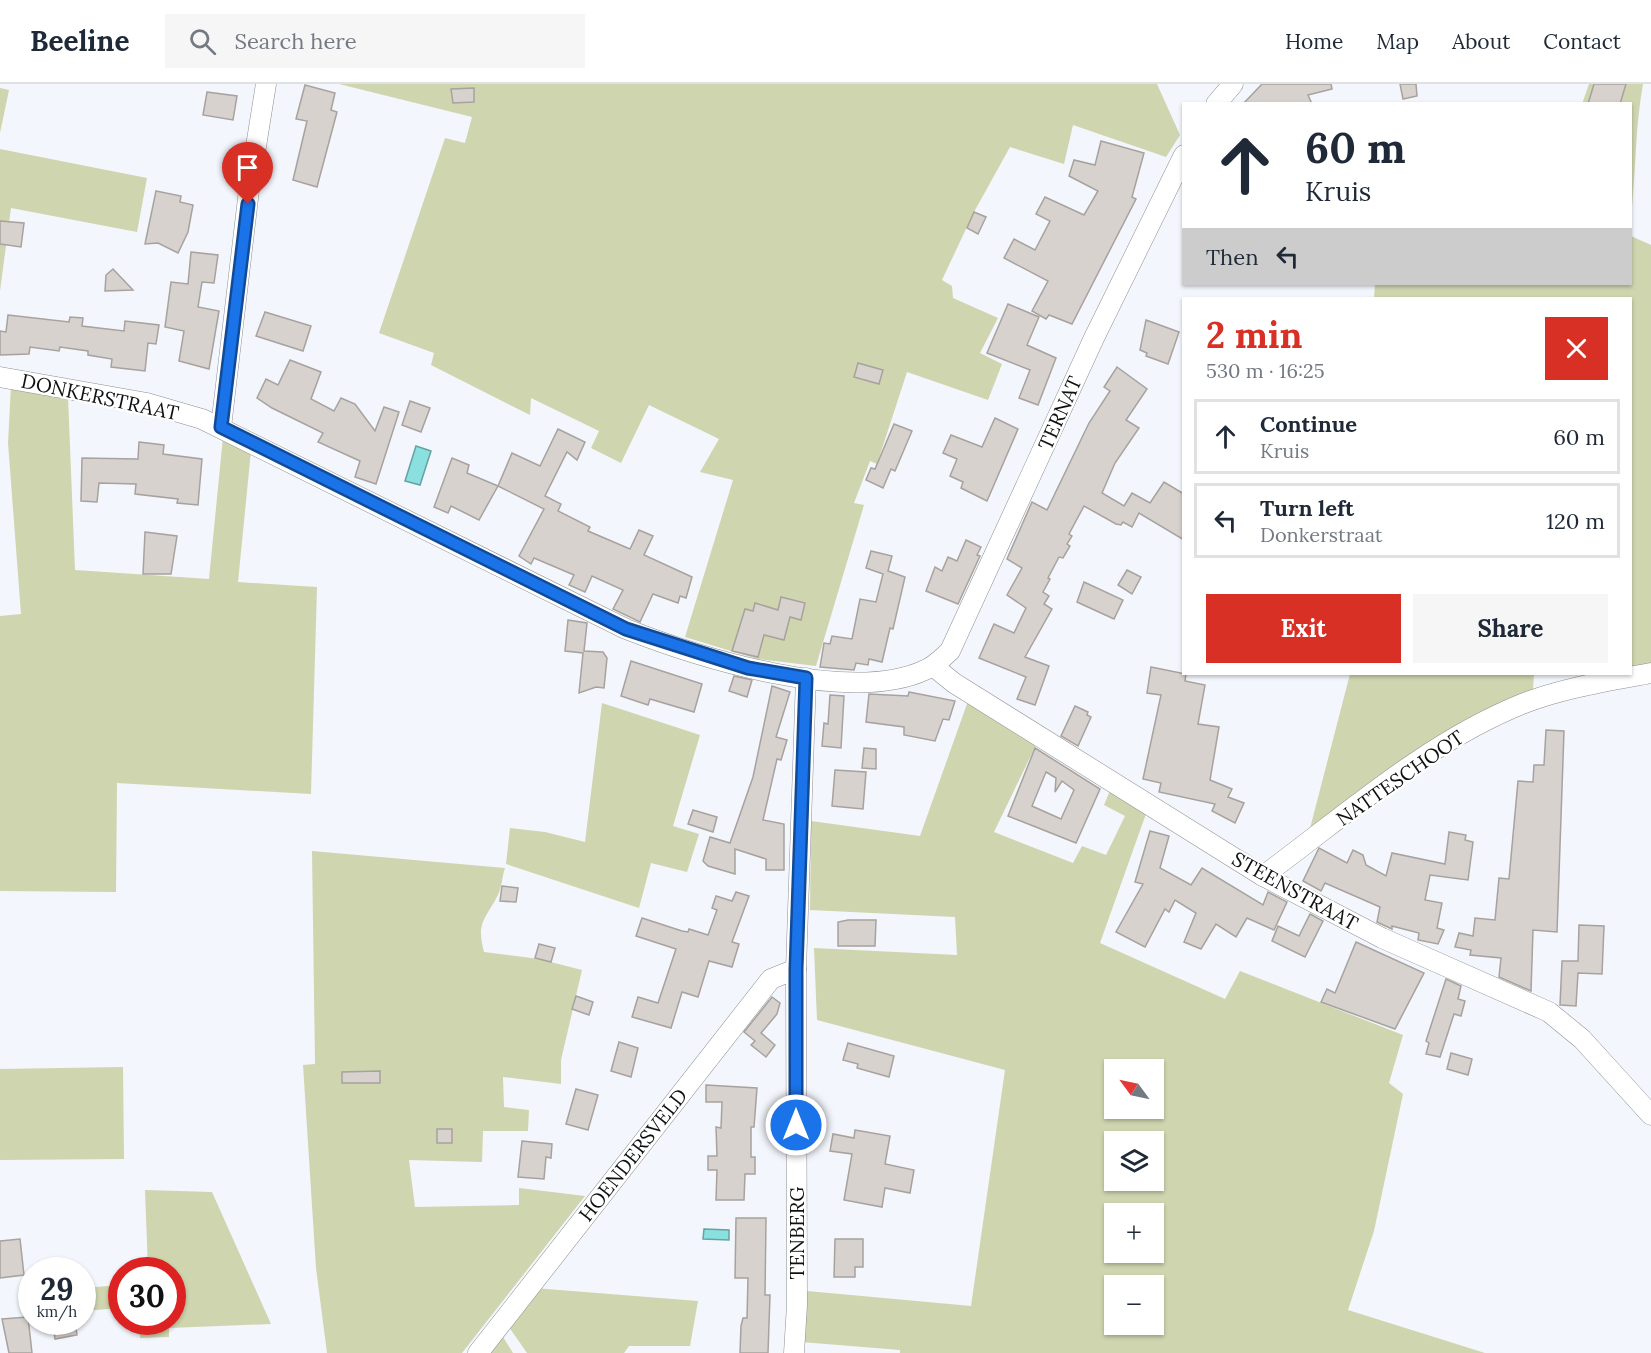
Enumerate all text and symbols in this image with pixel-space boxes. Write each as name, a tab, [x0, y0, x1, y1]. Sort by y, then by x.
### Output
search box	[165, 14, 585, 68]
text: Beeline	[30, 23, 129, 59]
icon: search	[186, 25, 219, 58]
text: Search here	[234, 27, 357, 55]
text: Home	[1285, 28, 1343, 55]
text: Map	[1376, 28, 1419, 55]
text: About	[1452, 28, 1510, 55]
text: Contact	[1543, 28, 1621, 55]
text: 60 m	[1305, 121, 1406, 175]
icon: ahead	[1206, 126, 1284, 204]
pin	[222, 142, 273, 204]
icon: arrive	[231, 151, 264, 184]
text: Kruis	[1305, 174, 1371, 208]
icon: left	[1271, 240, 1304, 273]
text: Then	[1206, 243, 1259, 271]
text: 2 min	[1206, 312, 1303, 358]
button: close	[1545, 317, 1608, 380]
text: 530 m · 16:25	[1206, 358, 1325, 383]
street label: DONKERSTRAAT	[19, 368, 181, 425]
street label: TERNAT	[1032, 372, 1087, 453]
text: Continue	[1260, 410, 1357, 438]
icon: ahead	[1209, 420, 1242, 453]
text: 60 m	[1553, 423, 1605, 451]
text: Kruis	[1260, 438, 1309, 463]
text: Turn left	[1260, 494, 1354, 522]
icon: left	[1209, 504, 1242, 537]
text: 120 m	[1546, 507, 1605, 535]
text: Donkerstraat	[1260, 522, 1383, 547]
button: Exit	[1206, 594, 1401, 663]
button: Share	[1413, 594, 1608, 663]
street label: NATTESCHOOT	[1331, 724, 1469, 831]
street label: STEENSTRAAT	[1228, 846, 1363, 936]
north arrow	[1104, 1059, 1164, 1119]
map controls	[1104, 1059, 1164, 1335]
street label: HOENDERSVELD	[573, 1083, 692, 1226]
position arrow	[764, 1093, 828, 1157]
button: layers	[1104, 1131, 1164, 1191]
street label: TENBERG	[784, 1187, 809, 1279]
button: +	[1104, 1203, 1164, 1263]
speed limit sign: 30	[108, 1257, 186, 1335]
text: 29	[40, 1270, 74, 1308]
button: −	[1104, 1275, 1164, 1335]
text: km/h	[37, 1302, 77, 1321]

